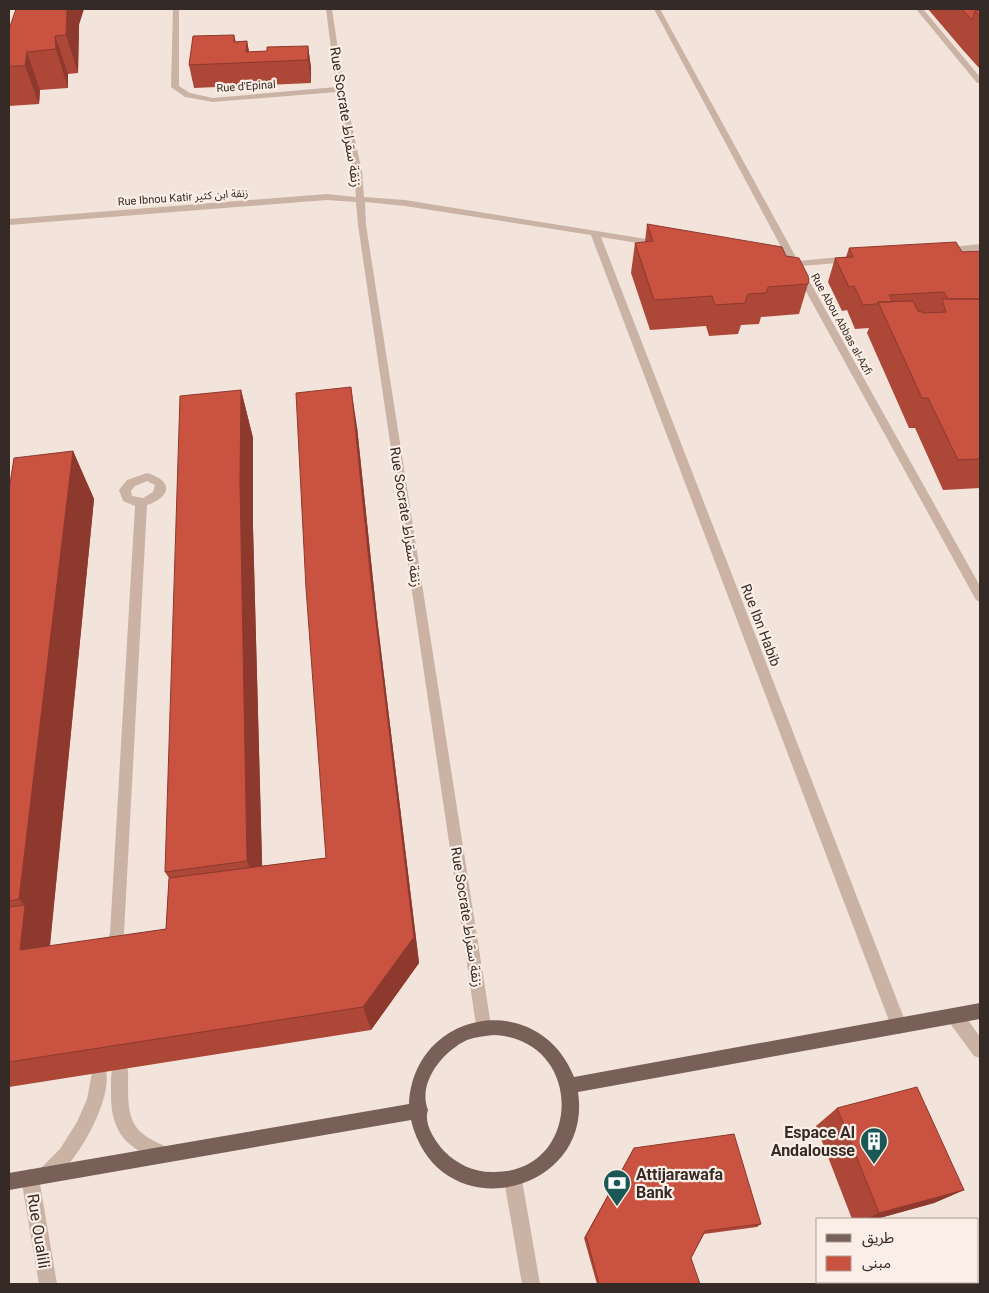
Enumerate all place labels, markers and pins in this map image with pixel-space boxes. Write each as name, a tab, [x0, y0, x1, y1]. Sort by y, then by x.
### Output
place label: Espace Al Andalousse	[771, 1123, 855, 1160]
building icon: Espace Al Andalousse	[859, 1126, 889, 1165]
place label: Attijarawafa Bank	[636, 1165, 724, 1202]
bank icon: Attijarawafa Bank	[602, 1168, 632, 1207]

